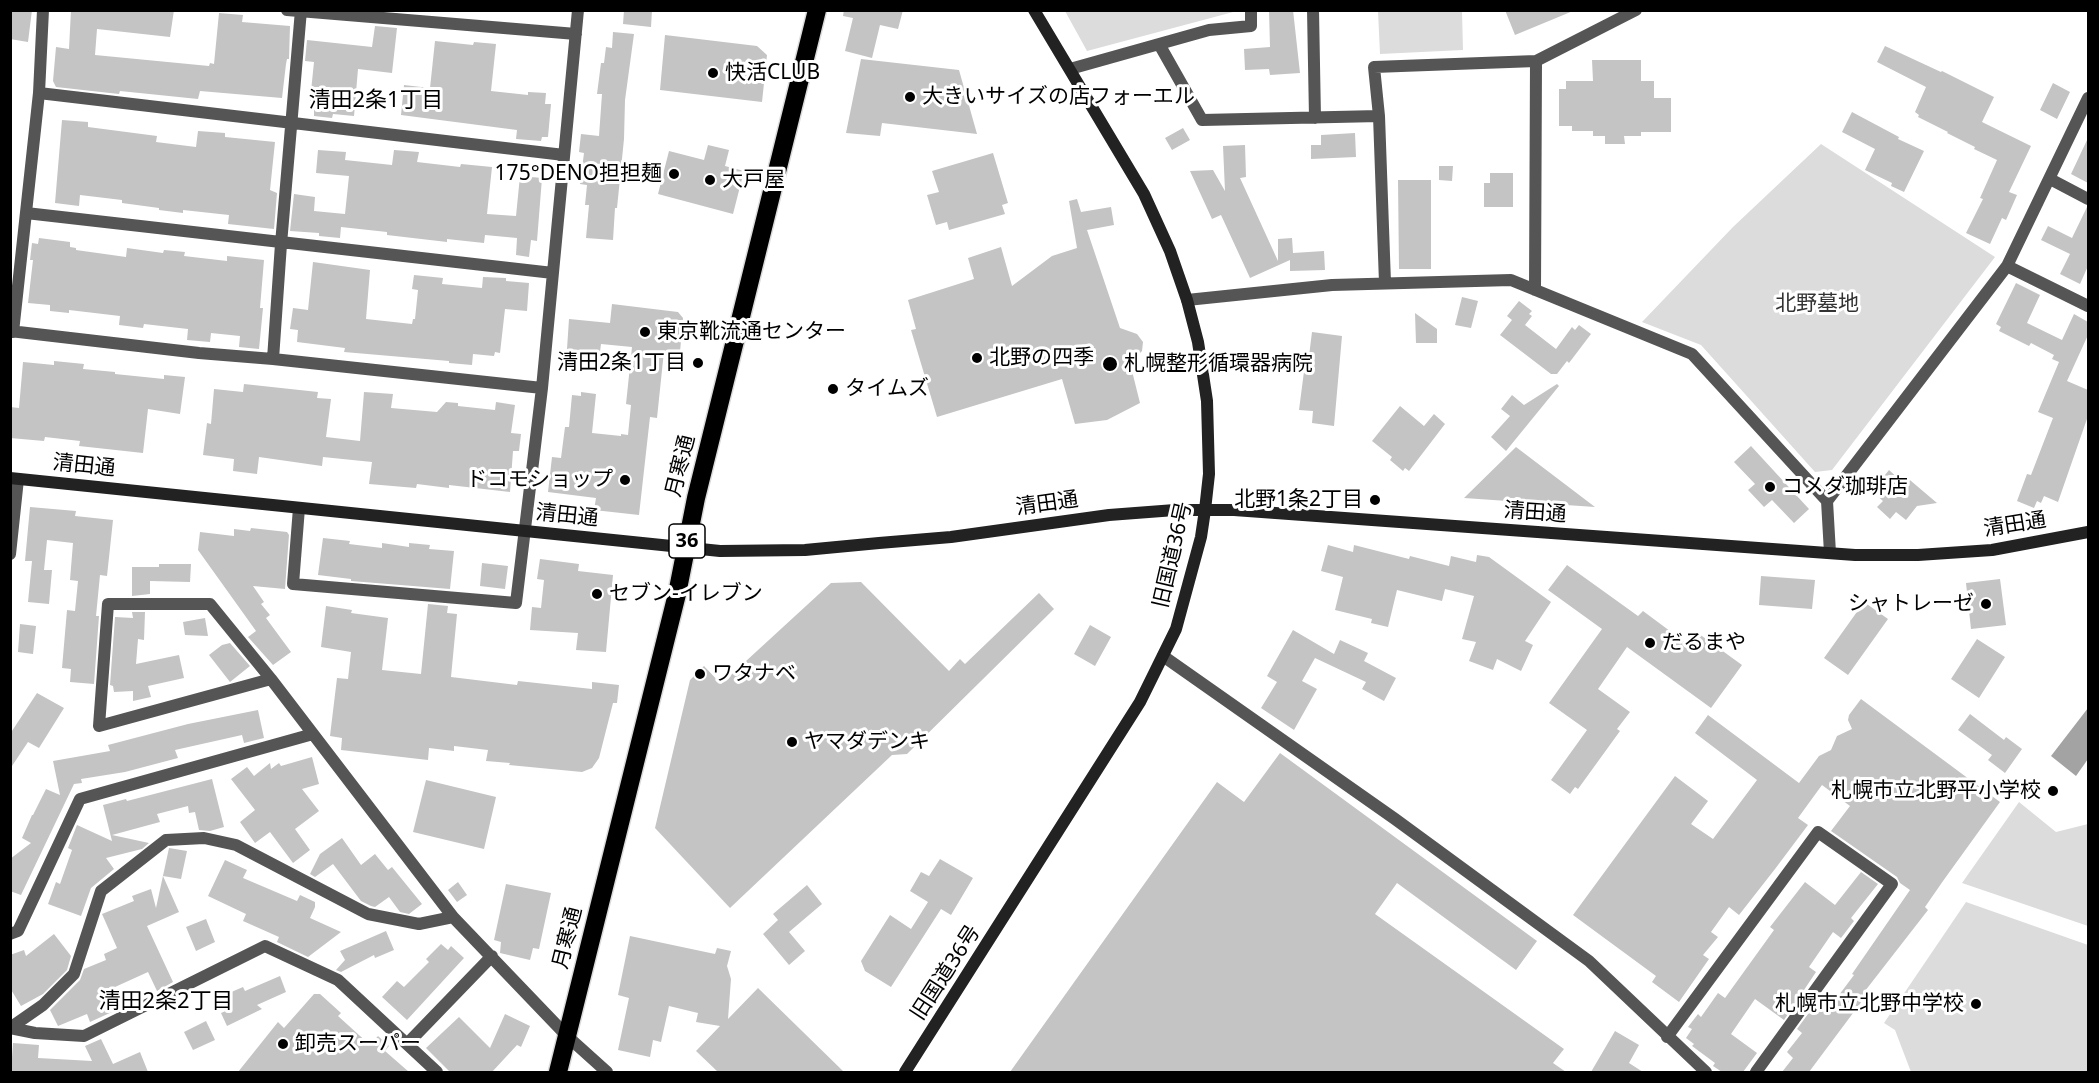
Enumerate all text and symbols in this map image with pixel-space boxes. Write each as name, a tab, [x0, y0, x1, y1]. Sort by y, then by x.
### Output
place label: 快活CLUB	[725, 60, 820, 86]
marker: 快活CLUB	[706, 66, 720, 80]
place label: 大きいサイズの店フォーエル	[922, 84, 1195, 110]
district label: 清田2条1丁目	[308, 88, 444, 114]
marker: 大きいサイズの店フォーエル	[903, 90, 917, 104]
place label: 175°DENO担担麺	[495, 161, 662, 187]
marker: 175°DENO担担麺	[667, 167, 681, 181]
place label: 大戸屋	[722, 167, 785, 193]
marker: 大戸屋	[703, 173, 717, 187]
park label: 北野墓地	[1775, 291, 1859, 317]
place label: 東京靴流通センター	[657, 319, 846, 345]
marker: 東京靴流通センター	[638, 325, 652, 339]
place label: 北野の四季	[989, 345, 1094, 371]
place label: 清田2条1丁目	[557, 350, 686, 376]
marker: 北野の四季	[970, 351, 984, 365]
place label: 札幌整形循環器病院	[1124, 351, 1313, 377]
marker: 札幌整形循環器病院	[1101, 355, 1119, 373]
marker: 清田2条1丁目	[691, 356, 705, 370]
place label: タイムズ	[845, 376, 929, 402]
marker: タイムズ	[826, 382, 840, 396]
street label: 月寒通	[661, 432, 701, 500]
street label: 清田通	[51, 450, 117, 482]
place label: ドコモショップ	[466, 467, 613, 493]
marker: ドコモショップ	[618, 473, 632, 487]
place label: コメダ珈琲店	[1782, 474, 1908, 500]
marker: コメダ珈琲店	[1763, 480, 1777, 494]
street label: 清田通	[1014, 487, 1080, 521]
place label: 北野1条2丁目	[1234, 487, 1363, 513]
marker: 北野1条2丁目	[1368, 493, 1382, 507]
street label: 清田通	[1503, 498, 1567, 528]
street label: 清田通	[534, 500, 600, 532]
street label: 旧国道36号	[1149, 500, 1197, 610]
street label: 清田通	[1982, 508, 2048, 542]
road number: 36	[669, 524, 705, 558]
place label: セブン-イレブン	[609, 581, 763, 607]
marker: セブン-イレブン	[590, 587, 604, 601]
place label: シャトレーゼ	[1848, 591, 1974, 617]
marker: シャトレーゼ	[1979, 597, 1993, 611]
place label: だるまや	[1662, 630, 1746, 656]
marker: だるまや	[1643, 636, 1657, 650]
place label: ワタナベ	[712, 661, 796, 687]
marker: ワタナベ	[693, 667, 707, 681]
place label: ヤマダデンキ	[804, 729, 930, 755]
marker: ヤマダデンキ	[785, 735, 799, 749]
place label: 札幌市立北野平小学校	[1831, 778, 2041, 804]
marker: 札幌市立北野平小学校	[2046, 784, 2060, 798]
street label: 月寒通	[548, 904, 588, 972]
street label: 旧国道36号	[906, 921, 986, 1025]
district label: 清田2条2丁目	[98, 989, 234, 1015]
place label: 札幌市立北野中学校	[1775, 991, 1964, 1017]
marker: 札幌市立北野中学校	[1969, 997, 1983, 1011]
place label: 卸売スーパー	[295, 1031, 421, 1057]
marker: 卸売スーパー	[276, 1037, 290, 1051]

